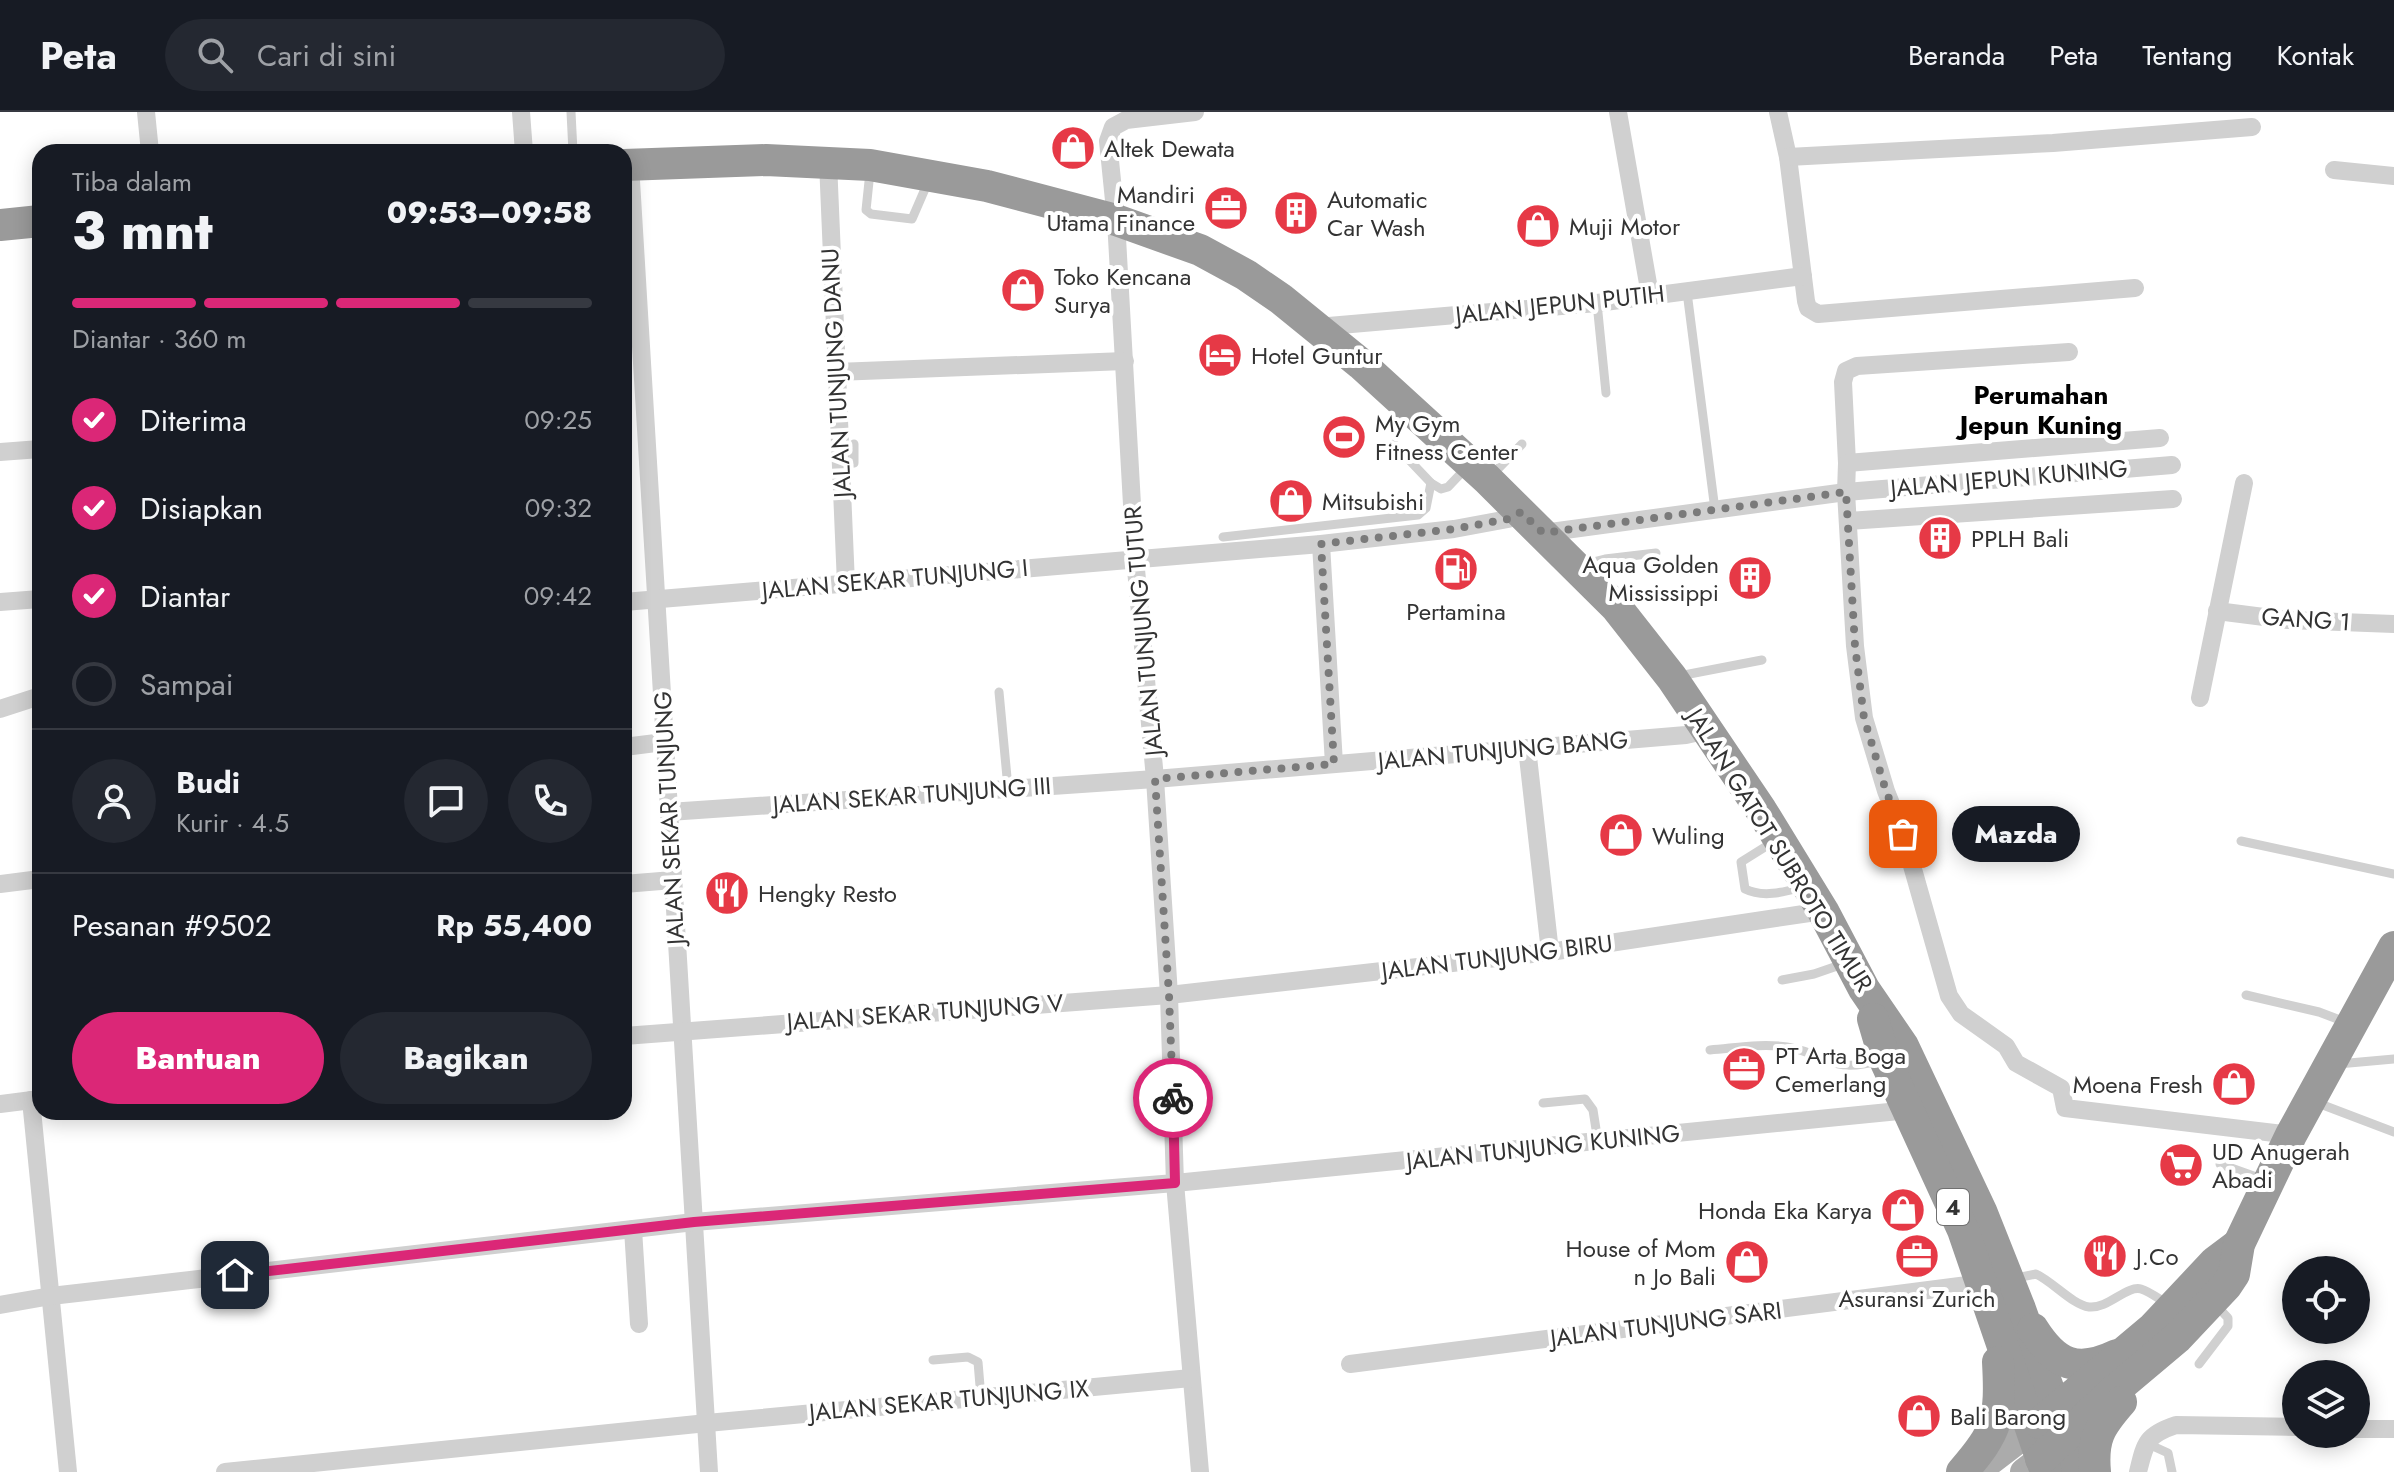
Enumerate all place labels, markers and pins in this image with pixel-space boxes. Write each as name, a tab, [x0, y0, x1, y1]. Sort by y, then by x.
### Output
shop icon: Altek Dewata	[1049, 124, 1097, 172]
place label: Altek Dewata	[1104, 131, 1235, 166]
place label: Mandiri Utama Finance	[1046, 177, 1195, 240]
place label: Automatic Car Wash	[1327, 182, 1428, 245]
office icon: Mandiri Utama Finance	[1202, 184, 1250, 232]
building icon: Automatic Car Wash	[1272, 189, 1320, 237]
shop icon: Muji Motor	[1514, 202, 1562, 250]
place label: Muji Motor	[1569, 209, 1681, 244]
place label: Toko Kencana Surya	[1054, 259, 1191, 322]
shop icon: Toko Kencana Surya	[999, 266, 1047, 314]
hotel icon: Hotel Guntur	[1196, 331, 1244, 379]
place label: Hotel Guntur	[1251, 338, 1383, 373]
place label: My Gym Fitness Center	[1375, 406, 1519, 469]
sports icon: My Gym Fitness Center	[1320, 413, 1368, 461]
shop icon: Mitsubishi	[1267, 477, 1315, 525]
place label: Mitsubishi	[1322, 484, 1424, 519]
building icon: PPLH Bali	[1916, 514, 1964, 562]
place label: PPLH Bali	[1971, 521, 2069, 556]
fuel station icon: Pertamina	[1432, 545, 1480, 593]
place label: Aqua Golden Mississippi	[1582, 547, 1719, 610]
building icon: Aqua Golden Mississippi	[1726, 554, 1774, 602]
place label: Pertamina	[1406, 594, 1506, 629]
pin	[1869, 800, 1937, 868]
callout: Mazda	[1951, 806, 2079, 862]
shop icon: Wuling	[1597, 811, 1645, 859]
place label: Wuling	[1652, 818, 1725, 853]
restaurant icon: Hengky Resto	[703, 869, 751, 917]
place label: Hengky Resto	[758, 876, 897, 911]
place label: PT Arta Boga Cemerlang	[1775, 1038, 1906, 1101]
office icon: PT Arta Boga Cemerlang	[1720, 1045, 1768, 1093]
shop icon: Moena Fresh	[2210, 1060, 2258, 1108]
place label: Moena Fresh	[2073, 1067, 2203, 1102]
place label: UD Anugerah Abadi	[2212, 1134, 2350, 1197]
supermarket icon: UD Anugerah Abadi	[2157, 1141, 2205, 1189]
shop icon: Honda Eka Karya	[1879, 1186, 1927, 1234]
place label: Honda Eka Karya	[1698, 1193, 1872, 1228]
place label: House of Mom n Jo Bali	[1565, 1231, 1716, 1294]
office icon: Asuransi Zurich	[1893, 1232, 1941, 1280]
restaurant icon: J.Co	[2081, 1232, 2129, 1280]
shop icon: House of Mom n Jo Bali	[1723, 1238, 1771, 1286]
place label: J.Co	[2133, 1239, 2179, 1274]
pin	[201, 1241, 269, 1309]
place label: Asuransi Zurich	[1838, 1281, 1996, 1316]
shop icon: Bali Barong	[1895, 1392, 1943, 1440]
place label: Bali Barong	[1950, 1399, 2066, 1434]

